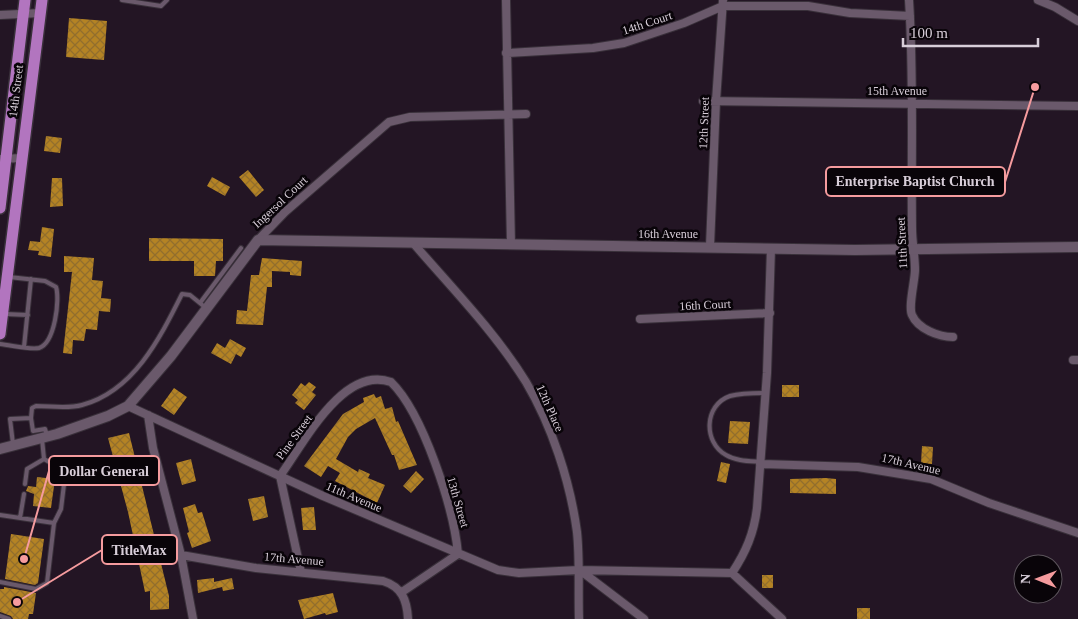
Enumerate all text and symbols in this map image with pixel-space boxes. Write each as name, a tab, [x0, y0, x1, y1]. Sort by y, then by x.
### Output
street label: 14th Court	[620, 8, 674, 38]
scale bar	[903, 15, 1038, 47]
text: 100 m	[910, 25, 948, 41]
street label: 14th Street	[6, 64, 26, 118]
street label: 15th Avenue	[867, 84, 927, 98]
street label: 12th Street	[696, 96, 712, 149]
callout: Enterprise Baptist Church	[826, 167, 1005, 196]
street label: Ingersol Court	[250, 173, 311, 231]
text: Enterprise Baptist Church	[835, 174, 995, 189]
street label: 11th Street	[894, 216, 910, 269]
street label: 16th Avenue	[638, 227, 698, 241]
street label: 16th Court	[679, 297, 732, 313]
street label: 12th Place	[533, 382, 567, 434]
street label: Pine Street	[273, 411, 315, 462]
street label: 17th Avenue	[880, 450, 942, 478]
callout: Dollar General	[49, 456, 159, 485]
text: Dollar General	[59, 464, 149, 479]
street label: 13th Street	[444, 475, 472, 530]
street label: 11th Avenue	[324, 479, 384, 515]
callout: TitleMax	[102, 535, 177, 564]
text: TitleMax	[112, 543, 166, 558]
street label: 17th Avenue	[263, 549, 325, 569]
north arrow	[1013, 554, 1063, 604]
text: N	[1018, 574, 1033, 584]

